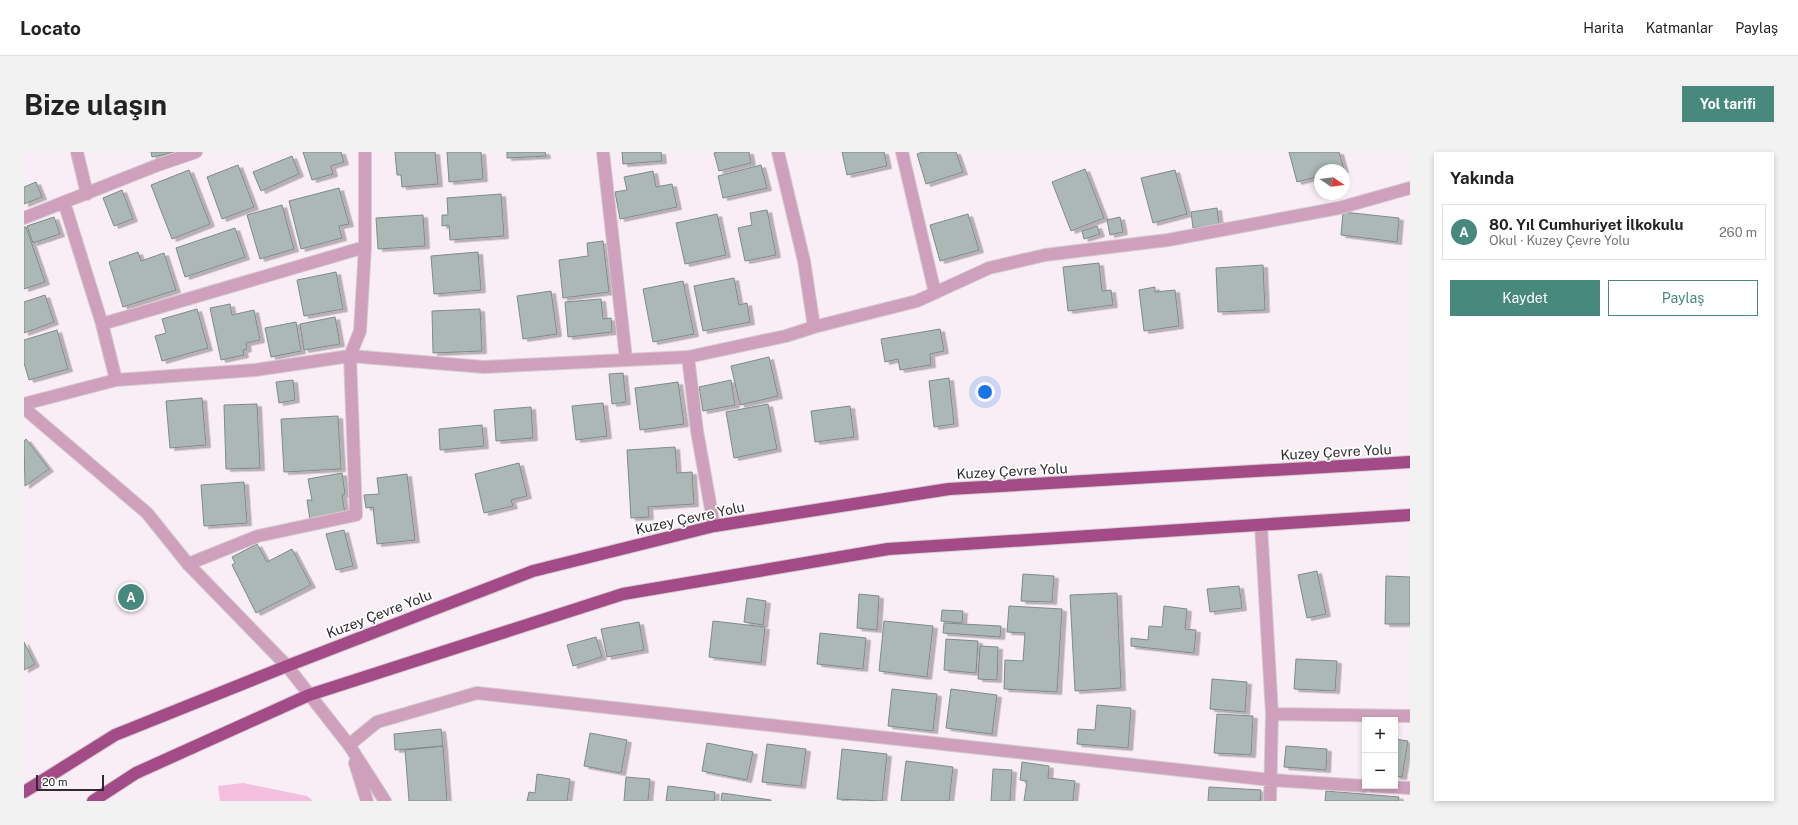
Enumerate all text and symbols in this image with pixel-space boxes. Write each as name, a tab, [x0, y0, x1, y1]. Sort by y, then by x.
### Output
text: Locato	[20, 17, 81, 39]
text: Harita	[1583, 20, 1624, 36]
text: Katmanlar	[1646, 20, 1713, 36]
text: Paylaş	[1735, 20, 1778, 36]
button: Yol tarifi	[1682, 86, 1774, 122]
text: Bize ulaşın	[24, 88, 167, 121]
north arrow	[1314, 164, 1350, 200]
text: Yakında	[1450, 168, 1514, 188]
text: 80. Yıl Cumhuriyet İlkokulu	[1489, 216, 1683, 233]
text: A	[1459, 225, 1469, 240]
text: 260 m	[1719, 225, 1757, 240]
text: Okul · Kuzey Çevre Yolu	[1489, 233, 1630, 248]
button: Kaydet	[1450, 280, 1600, 316]
button: Paylaş	[1608, 280, 1758, 316]
your location	[975, 382, 995, 402]
street label: Kuzey Çevre Yolu	[1280, 441, 1392, 463]
street label: Kuzey Çevre Yolu	[956, 460, 1068, 482]
street label: Kuzey Çevre Yolu	[634, 499, 746, 537]
pin: A	[118, 582, 144, 612]
street label: Kuzey Çevre Yolu	[324, 587, 434, 641]
map controls	[1362, 717, 1398, 789]
button: +	[1362, 717, 1398, 753]
button: −	[1362, 753, 1398, 789]
scale bar	[36, 773, 104, 792]
text: 20 m	[42, 776, 67, 788]

